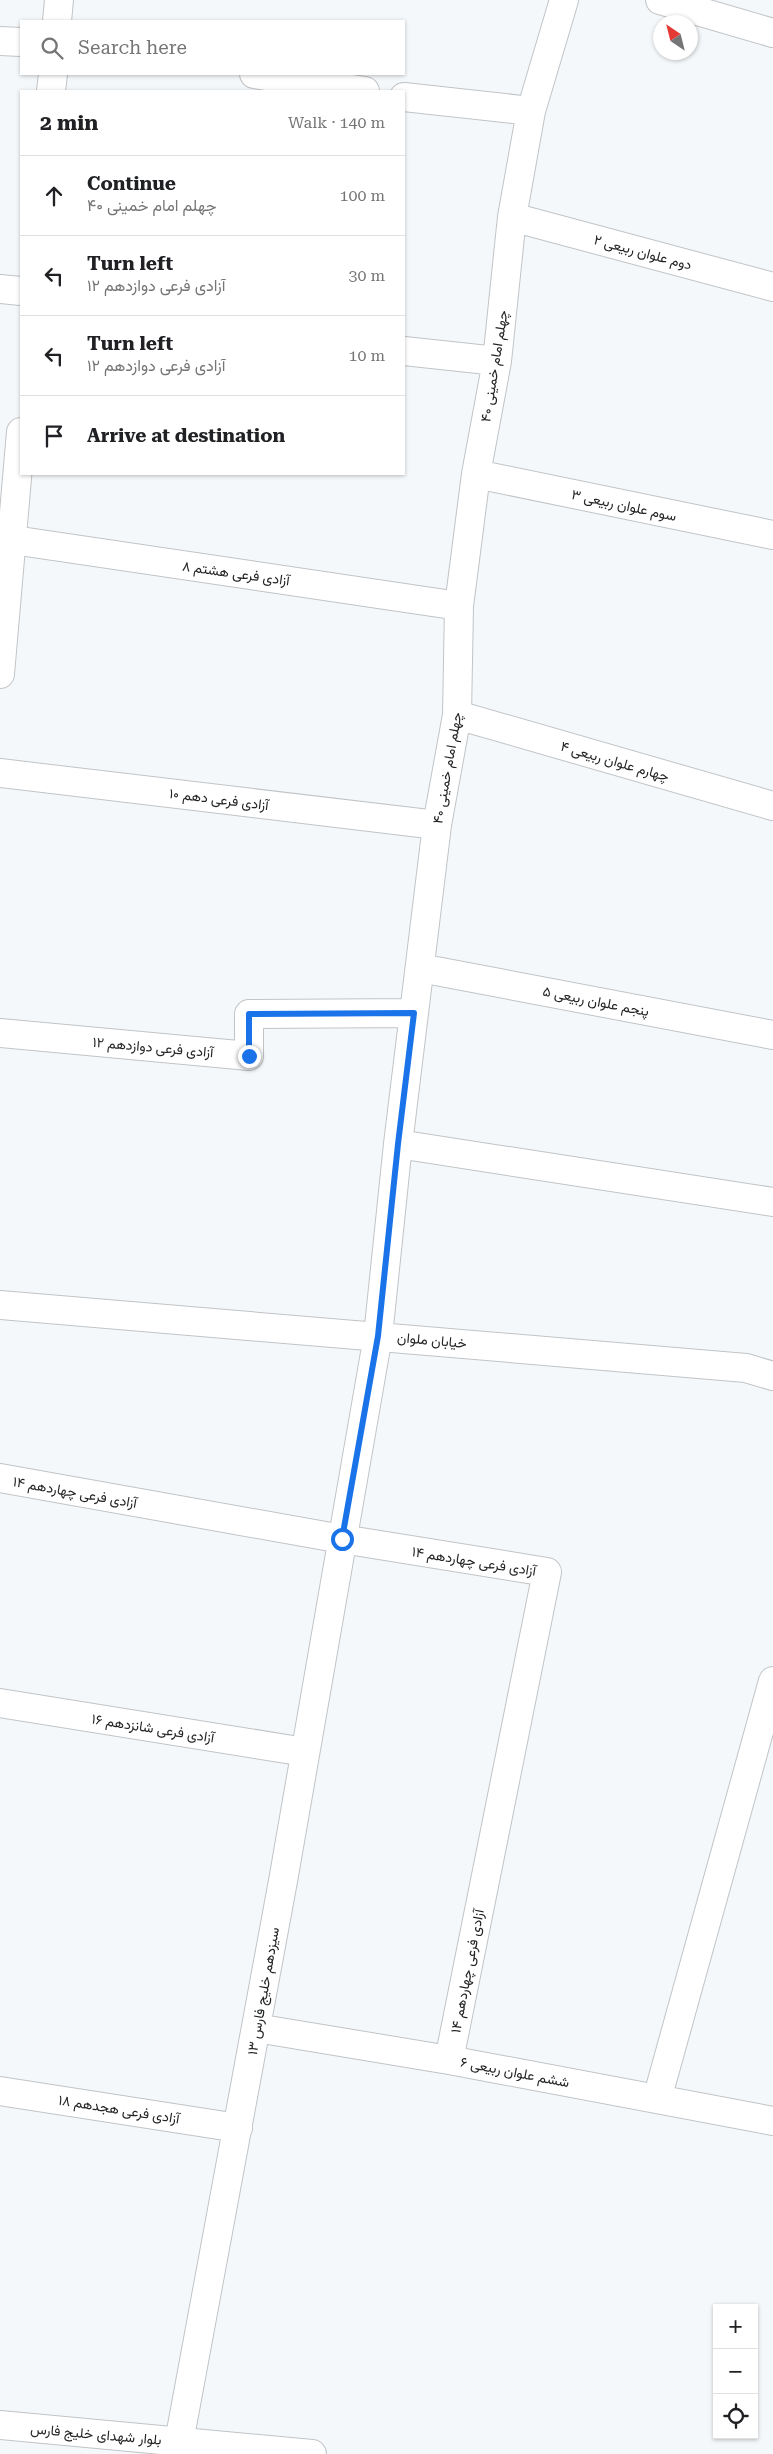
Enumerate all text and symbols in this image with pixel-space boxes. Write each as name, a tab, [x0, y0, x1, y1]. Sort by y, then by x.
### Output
north arrow	[653, 15, 698, 60]
search box	[20, 20, 405, 75]
icon: search	[38, 34, 66, 62]
text: Search here	[78, 36, 187, 59]
text: 2 min	[40, 111, 98, 135]
text: Walk · 140 m	[288, 113, 385, 132]
text: Continue	[87, 172, 176, 195]
icon: ahead	[40, 182, 68, 210]
text: 100 m	[339, 186, 385, 205]
text: چهلم امام خمینی ۴۰	[87, 196, 216, 215]
street label: دوم علوان ربیعی ۲	[592, 231, 694, 274]
text: Turn left	[87, 252, 173, 275]
icon: left	[40, 262, 68, 290]
text: 30 m	[348, 266, 385, 285]
text: آزادی فرعی دوازدهم ۱۲	[87, 276, 225, 295]
street label: چهلم امام خمینی ۴۰	[477, 309, 513, 423]
text: Turn left	[87, 332, 173, 355]
icon: left	[40, 342, 68, 370]
text: 10 m	[348, 346, 385, 365]
text: آزادی فرعی دوازدهم ۱۲	[87, 356, 225, 375]
icon: arrive	[40, 422, 68, 450]
text: Arrive at destination	[87, 424, 285, 447]
street label: سوم علوان ربیعی ۳	[570, 486, 678, 525]
street label: آزادی فرعی هشتم ۸	[181, 558, 292, 590]
street label: چهلم امام خمینی ۴۰	[429, 711, 467, 825]
street label: چهارم علوان ربیعی ۴	[558, 738, 671, 786]
street label: آزادی فرعی دهم ۱۰	[168, 785, 271, 814]
street label: پنجم علوان ربیعی ۵	[541, 983, 650, 1021]
street label: آزادی فرعی دوازدهم ۱۲	[92, 1034, 216, 1061]
route end	[238, 1045, 261, 1068]
street label: خیابان ملوان	[396, 1329, 467, 1352]
street label: آزادی فرعی چهاردهم ۱۴	[11, 1473, 140, 1513]
route start	[331, 1528, 354, 1551]
street label: آزادی فرعی چهاردهم ۱۴	[410, 1543, 539, 1581]
street label: آزادی فرعی شانزدهم ۱۶	[90, 1710, 217, 1747]
street label: آزادی فرعی چهاردهم ۱۴	[447, 1906, 489, 2035]
street label: سیزدهم خلیج فارس ۱۳	[244, 1926, 285, 2057]
street label: ششم علوان ربیعی ۶	[459, 2054, 571, 2091]
street label: آزادی فرعی هجدهم ۱۸	[57, 2092, 182, 2128]
map controls	[713, 2304, 758, 2439]
button: +	[713, 2304, 758, 2349]
button: −	[713, 2349, 758, 2394]
button: locate	[713, 2394, 758, 2439]
street label: بلوار شهدای خلیج فارس	[29, 2420, 162, 2451]

